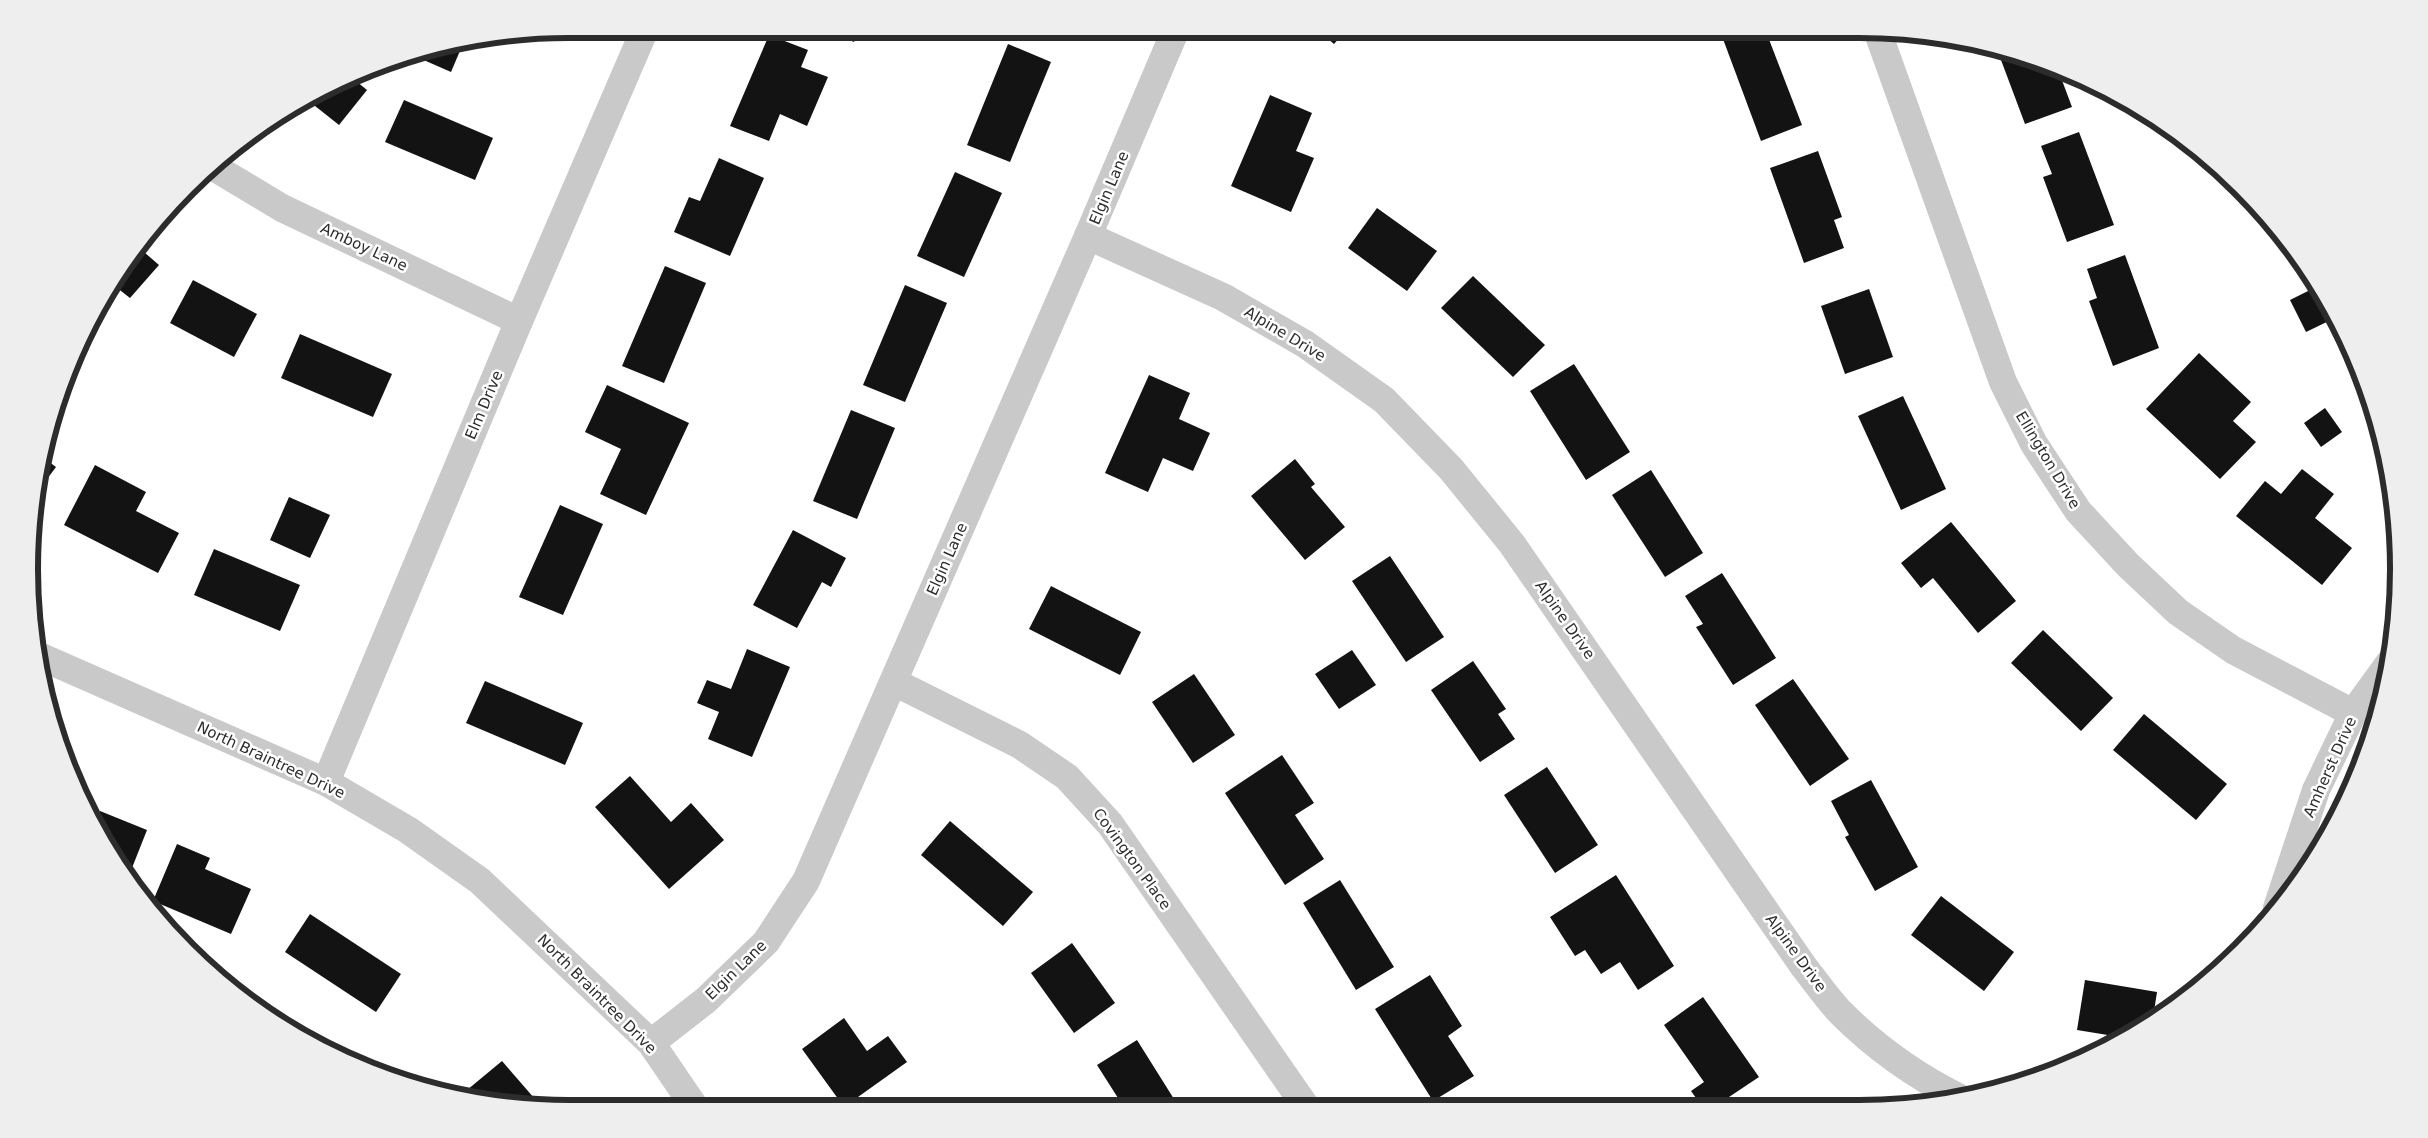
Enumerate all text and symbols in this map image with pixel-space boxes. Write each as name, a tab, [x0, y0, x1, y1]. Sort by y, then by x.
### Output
street label: Elgin Lane	[1085, 149, 1133, 227]
street label: Amboy Lane	[318, 219, 410, 275]
street label: Alpine Drive	[1241, 303, 1329, 365]
street label: Elm Drive	[461, 368, 507, 442]
street label: Ellington Drive	[2012, 408, 2084, 512]
street label: Elgin Lane	[923, 520, 971, 598]
street label: Alpine Drive	[1531, 577, 1599, 663]
street label: Amherst Drive	[2300, 714, 2360, 820]
street label: North Braintree Drive	[194, 718, 348, 802]
street label: Covington Place	[1089, 805, 1175, 913]
street label: Alpine Drive	[1762, 911, 1830, 995]
street label: North Braintree Drive	[534, 931, 660, 1057]
street label: Elgin Lane	[702, 936, 770, 1004]

